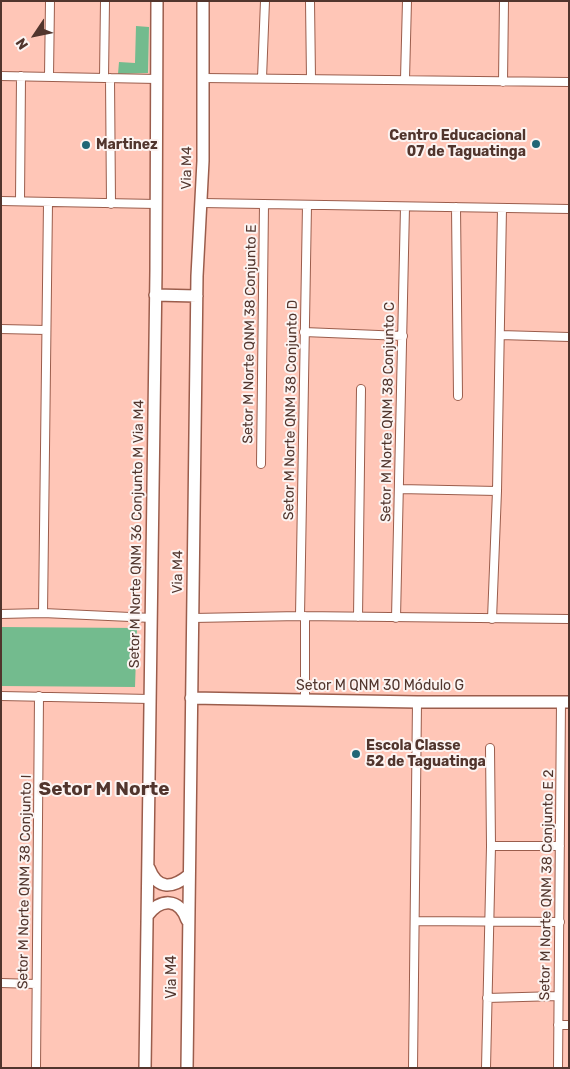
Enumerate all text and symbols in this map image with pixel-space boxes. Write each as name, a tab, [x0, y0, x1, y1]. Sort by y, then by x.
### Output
north arrow	[10, 10, 60, 60]
text: N	[12, 35, 32, 53]
place label: Centro Educacional 07 de Taguatinga	[389, 128, 526, 160]
place label: Martinez	[96, 137, 158, 153]
marker: Centro Educacional 07 de Taguatinga	[530, 138, 542, 150]
marker: Martinez	[80, 139, 92, 151]
street label: Via M4	[178, 146, 196, 190]
street label: Setor M Norte QNM 38 Conjunto E	[240, 224, 260, 444]
street label: Setor M Norte QNM 38 Conjunto D	[281, 300, 301, 520]
street label: Setor M Norte QNM 38 Conjunto C	[378, 302, 398, 522]
street label: Setor M Norte QNM 36 Conjunto M Via M4	[126, 400, 148, 668]
street label: Via M4	[169, 550, 187, 594]
street label: Setor M QNM 30 Módulo G	[296, 678, 464, 694]
place label: Escola Classe 52 de Taguatinga	[366, 738, 486, 770]
marker: Escola Classe 52 de Taguatinga	[350, 748, 362, 760]
street label: Setor M Norte QNM 38 Conjunto E 2	[537, 769, 557, 1001]
street label: Setor M Norte QNM 38 Conjunto I	[15, 775, 35, 989]
district label: Setor M Norte	[39, 779, 169, 801]
street label: Via M4	[164, 955, 180, 999]

